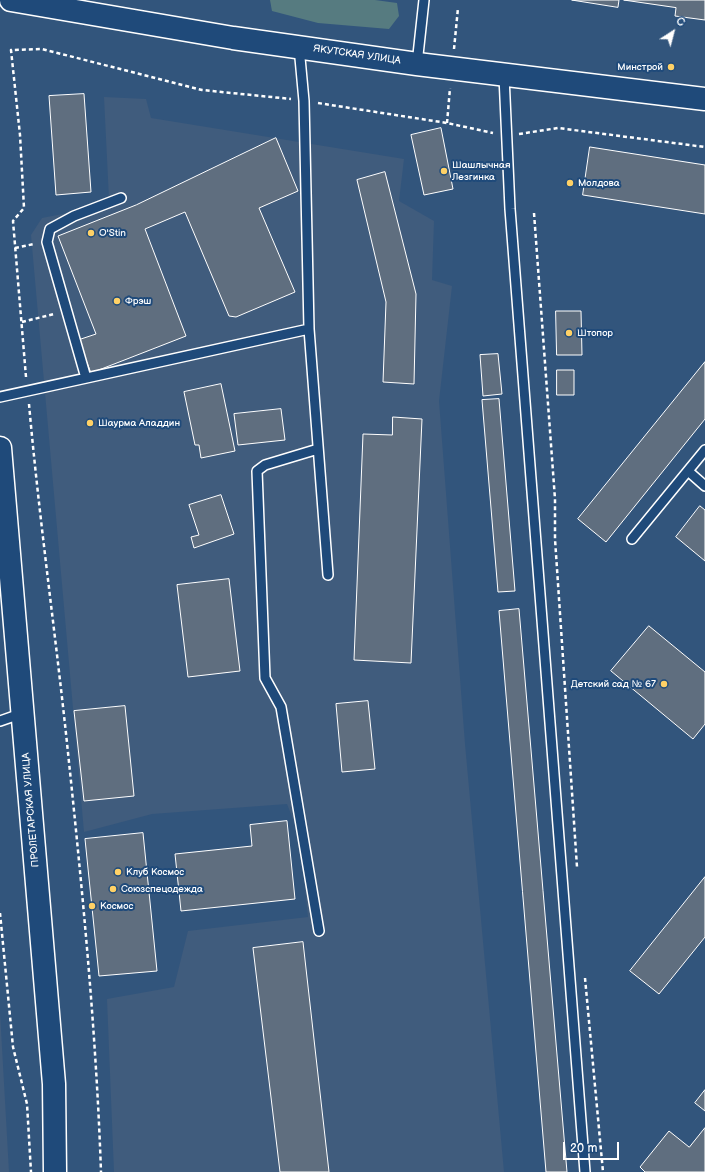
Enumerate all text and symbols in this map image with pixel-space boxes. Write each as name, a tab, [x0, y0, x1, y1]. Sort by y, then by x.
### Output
north arrow	[653, 12, 693, 52]
text: С	[673, 14, 687, 29]
street label: ЯКУТСКАЯ УЛИЦА	[312, 43, 402, 67]
place label: Минстрой	[617, 61, 663, 73]
marker: Минстрой	[666, 62, 676, 72]
place label: Шашлычная Лезгинка	[452, 159, 510, 182]
marker: Шашлычная Лезгинка	[439, 166, 449, 176]
place label: Молдова	[578, 177, 620, 189]
marker: Молдова	[565, 178, 575, 188]
place label: O'Stin	[99, 227, 126, 239]
marker: O'Stin	[86, 228, 96, 238]
place label: Фрэш	[125, 295, 151, 307]
marker: Фрэш	[112, 296, 122, 306]
place label: Штопор	[577, 327, 613, 339]
marker: Штопор	[564, 328, 574, 338]
place label: Шаурма Аладдин	[98, 417, 180, 429]
marker: Шаурма Аладдин	[85, 418, 95, 428]
place label: Детский сад № 67	[571, 678, 656, 690]
marker: Детский сад № 67	[659, 679, 669, 689]
street label: ПРОЛЕТАРСКАЯ УЛИЦА	[20, 752, 42, 868]
place label: Клуб Космос	[126, 866, 184, 878]
marker: Клуб Космос	[113, 867, 123, 877]
place label: Союзспецодежда	[121, 883, 203, 895]
marker: Союзспецодежда	[108, 884, 118, 894]
place label: Космос	[100, 900, 133, 912]
marker: Космос	[87, 901, 97, 911]
scale bar	[565, 1134, 621, 1160]
text: 20 m	[570, 1141, 597, 1156]

